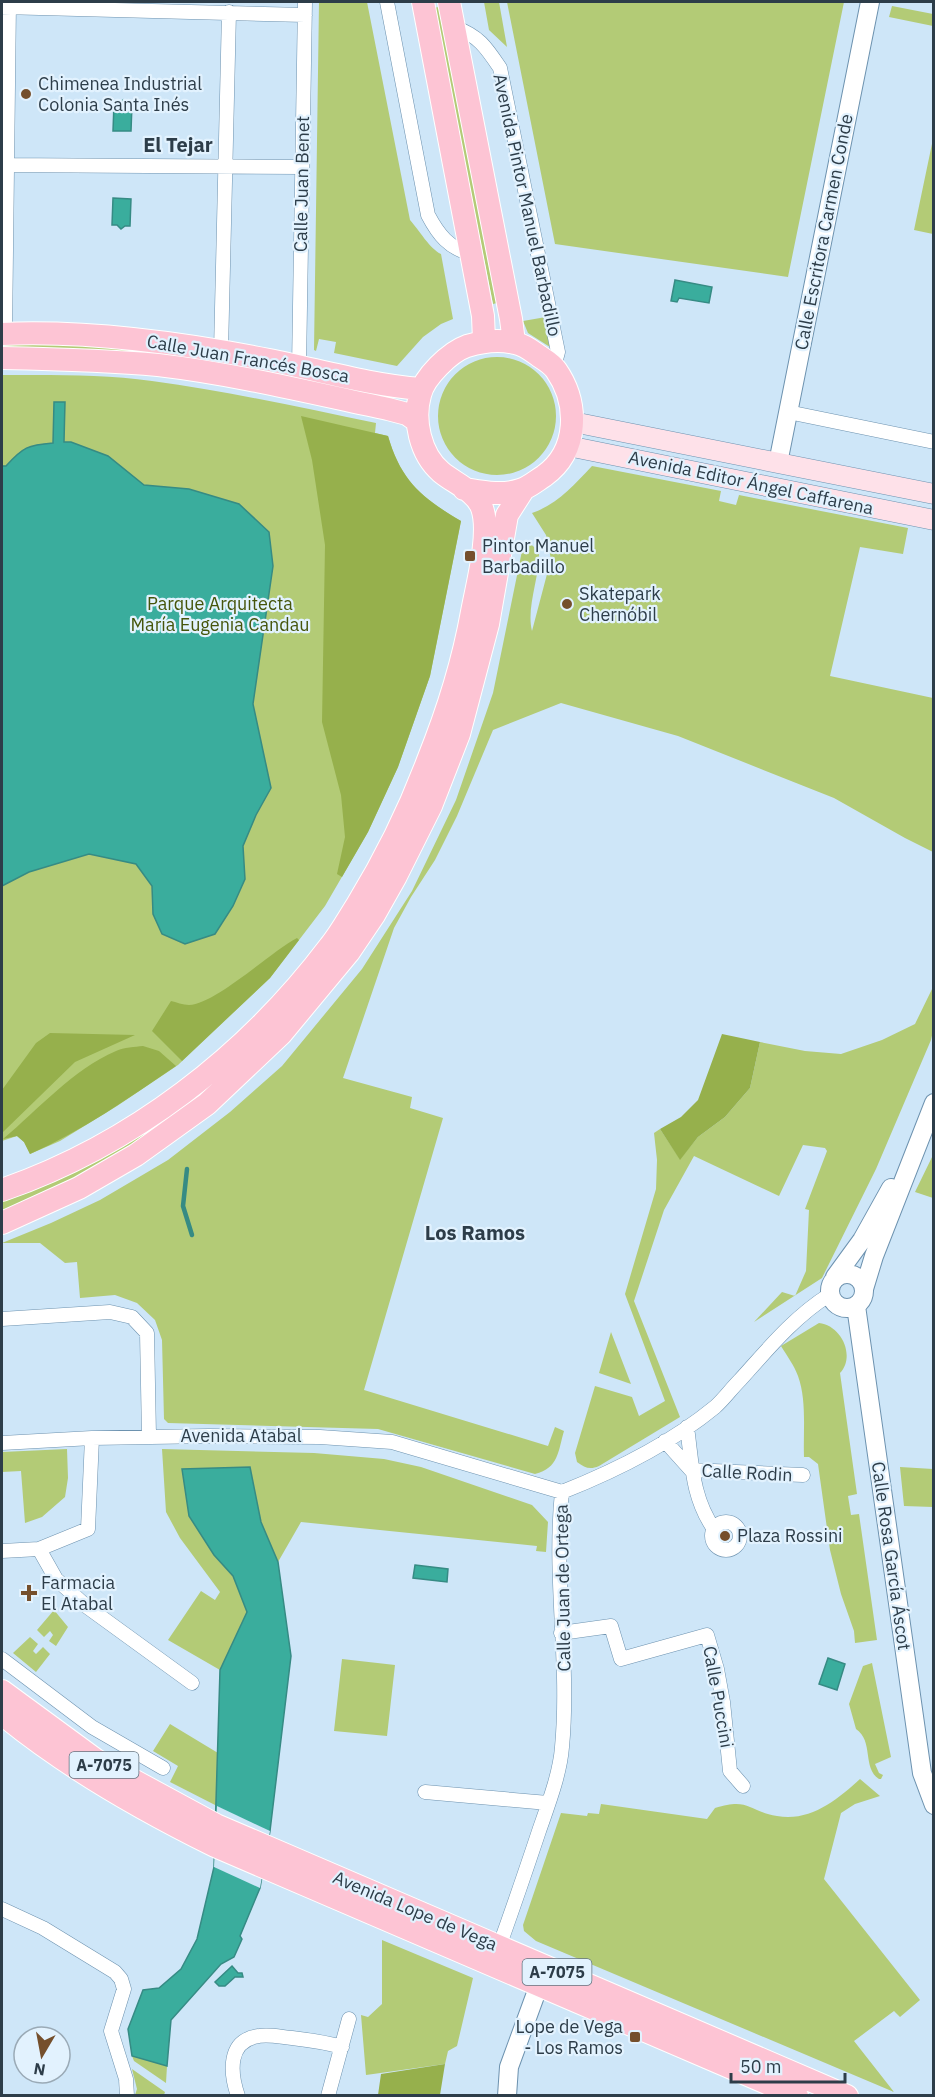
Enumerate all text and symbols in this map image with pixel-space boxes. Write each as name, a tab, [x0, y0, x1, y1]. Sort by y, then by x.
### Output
street label: Avenida Pintor Manuel Barbadillo	[488, 71, 567, 338]
place label: Chimenea Industrial Colonia Santa Inés	[38, 72, 202, 116]
marker: Chimenea Industrial Colonia Santa Inés	[19, 87, 33, 101]
street label: Calle Escritora Carmen Conde	[789, 112, 858, 352]
street label: Calle Juan Benet	[289, 116, 314, 252]
district label: El Tejar	[143, 131, 213, 158]
street label: Calle Juan Francés Bosca	[145, 329, 352, 388]
street label: Avenida Editor Ángel Caffarena	[627, 445, 876, 520]
place label: Pintor Manuel Barbadillo	[482, 534, 594, 578]
marker: Pintor Manuel Barbadillo	[463, 549, 477, 563]
place label: Skatepark Chernóbil	[579, 582, 661, 626]
park label: Parque Arquitecta María Eugenia Candau	[130, 592, 310, 636]
marker: Skatepark Chernóbil	[560, 597, 574, 611]
district label: Los Ramos	[425, 1219, 525, 1246]
street label: Avenida Atabal	[180, 1424, 302, 1447]
street label: Calle Rodin	[701, 1459, 793, 1486]
street label: Calle Rosa García Áscot	[867, 1460, 916, 1652]
street label: Calle Juan de Ortega	[550, 1504, 575, 1672]
place label: Plaza Rossini	[737, 1524, 843, 1547]
marker: Plaza Rossini	[718, 1529, 732, 1543]
place label: Farmacia El Atabal	[41, 1571, 115, 1615]
marker: Farmacia El Atabal	[22, 1586, 36, 1600]
street label: Calle Puccini	[698, 1644, 739, 1750]
road number: A-7075	[70, 1752, 138, 1778]
street label: Avenida Lope de Vega	[330, 1866, 501, 1956]
road number: A-7075	[522, 1959, 592, 1985]
place label: Lope de Vega - Los Ramos	[516, 2015, 623, 2059]
north arrow	[12, 2025, 72, 2085]
marker: Lope de Vega - Los Ramos	[628, 2030, 642, 2044]
scale bar	[731, 2046, 845, 2084]
text: 50 m	[740, 2055, 782, 2078]
text: N	[32, 2059, 47, 2081]

